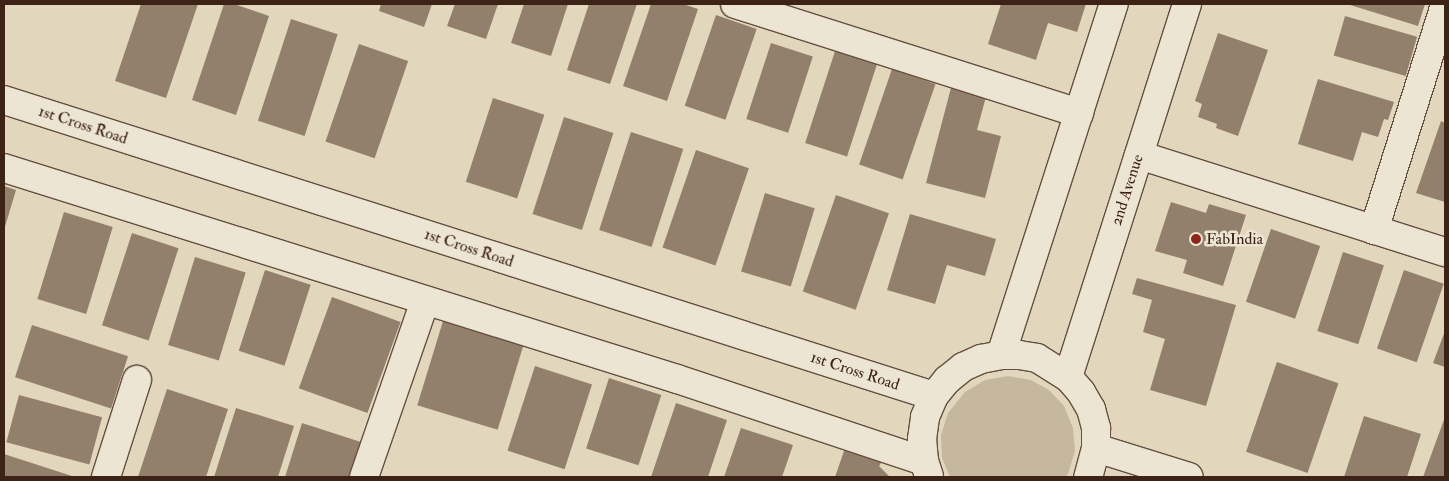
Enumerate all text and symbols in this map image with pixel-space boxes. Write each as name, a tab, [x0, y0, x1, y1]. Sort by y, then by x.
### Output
street label: 1st Cross Road	[36, 102, 130, 148]
street label: 2nd Avenue	[1106, 152, 1148, 228]
street label: 1st Cross Road	[422, 225, 516, 271]
place label: FabIndia	[1206, 229, 1263, 249]
marker: FabIndia	[1190, 233, 1202, 245]
street label: 1st Cross Road	[808, 348, 902, 394]

